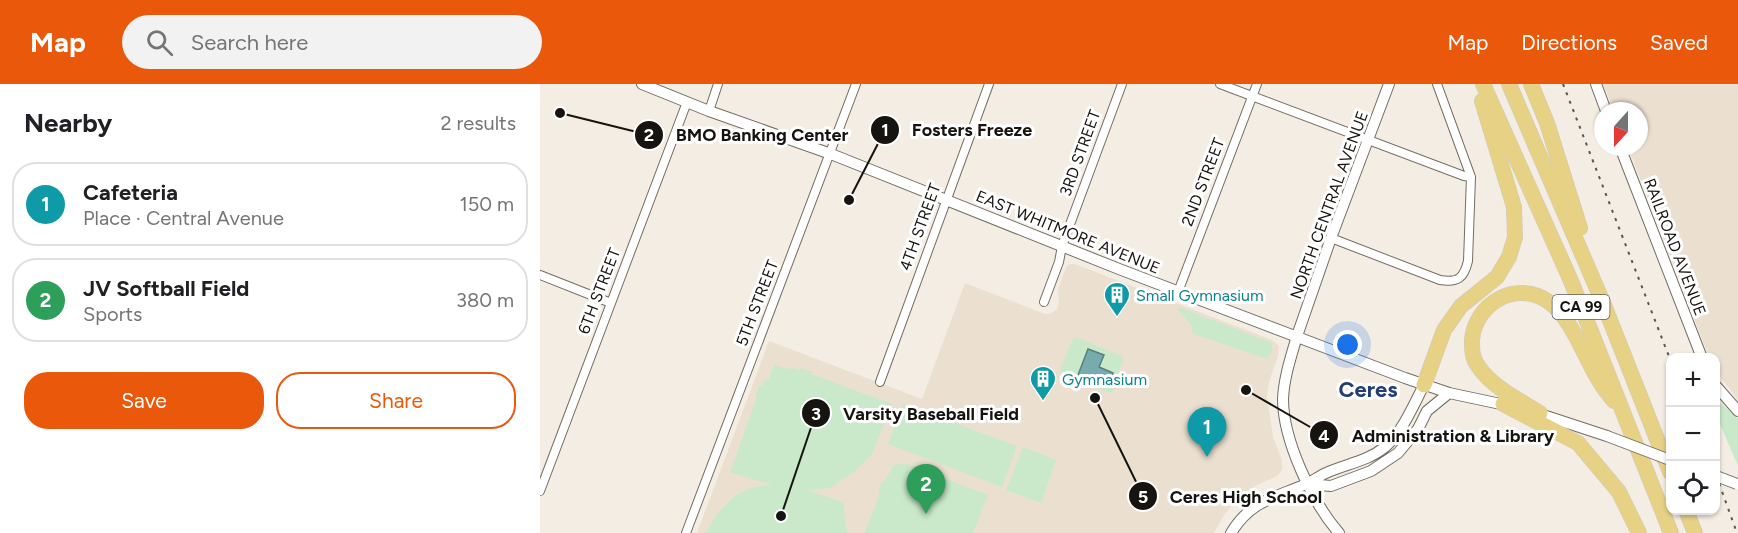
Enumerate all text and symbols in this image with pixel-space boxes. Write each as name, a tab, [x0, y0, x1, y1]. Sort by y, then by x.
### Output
search box	[122, 15, 542, 69]
text: Map	[30, 25, 86, 59]
icon: search	[143, 26, 176, 59]
text: Search here	[191, 29, 308, 56]
text: Map	[1447, 30, 1488, 55]
text: Directions	[1521, 30, 1617, 55]
text: Saved	[1650, 30, 1708, 55]
north arrow	[1594, 102, 1648, 156]
text: Nearby	[24, 107, 112, 139]
street label: 3RD STREET	[1056, 107, 1104, 199]
street label: NORTH CENTRAL AVENUE	[1286, 108, 1372, 302]
text: 2 results	[440, 111, 516, 135]
callout: Fosters Freeze	[870, 112, 1045, 148]
callout: BMO Banking Center	[634, 117, 860, 153]
text: 1	[881, 119, 889, 141]
text: Fosters Freeze	[912, 119, 1032, 141]
text: 2	[644, 124, 654, 146]
text: BMO Banking Center	[676, 124, 848, 146]
street label: 2ND STREET	[1178, 135, 1229, 229]
street label: RAILROAD AVENUE	[1640, 176, 1710, 318]
text: Cafeteria	[83, 179, 178, 206]
street label: 4TH STREET	[895, 181, 945, 273]
street label: EAST WHITMORE AVENUE	[973, 186, 1163, 278]
text: 1	[41, 192, 50, 216]
text: 150 m	[459, 192, 514, 216]
text: Place · Central Avenue	[83, 206, 284, 230]
street label: 6TH STREET	[574, 245, 624, 337]
street label: 5TH STREET	[732, 257, 782, 349]
text: JV Softball Field	[83, 275, 249, 302]
building icon: Small Gymnasium	[1102, 280, 1132, 318]
place label: Small Gymnasium	[1136, 286, 1264, 305]
text: 2	[40, 288, 51, 312]
text: 380 m	[456, 288, 514, 312]
road number: CA 99	[1552, 295, 1610, 319]
text: Sports	[83, 302, 142, 326]
your location	[1333, 330, 1362, 359]
map controls	[1666, 353, 1720, 515]
button: +	[1666, 353, 1720, 407]
building icon: Gymnasium	[1028, 364, 1058, 402]
place label: Gymnasium	[1062, 370, 1147, 389]
button: Save	[24, 372, 264, 429]
button: Share	[276, 372, 516, 429]
district label: Ceres	[1339, 376, 1397, 403]
callout: Varsity Baseball Field	[801, 395, 1031, 431]
text: 3	[811, 403, 821, 425]
text: Varsity Baseball Field	[843, 403, 1019, 425]
button: −	[1666, 407, 1720, 461]
pin: 1	[1188, 408, 1226, 457]
callout: Administration & Library	[1309, 417, 1566, 453]
text: 4	[1318, 425, 1330, 447]
text: Administration & Library	[1352, 425, 1555, 447]
button: locate	[1666, 461, 1720, 515]
pin: 2	[906, 464, 946, 514]
callout: Ceres High School	[1128, 478, 1335, 514]
text: 5	[1138, 486, 1148, 508]
text: Ceres High School	[1170, 486, 1322, 508]

